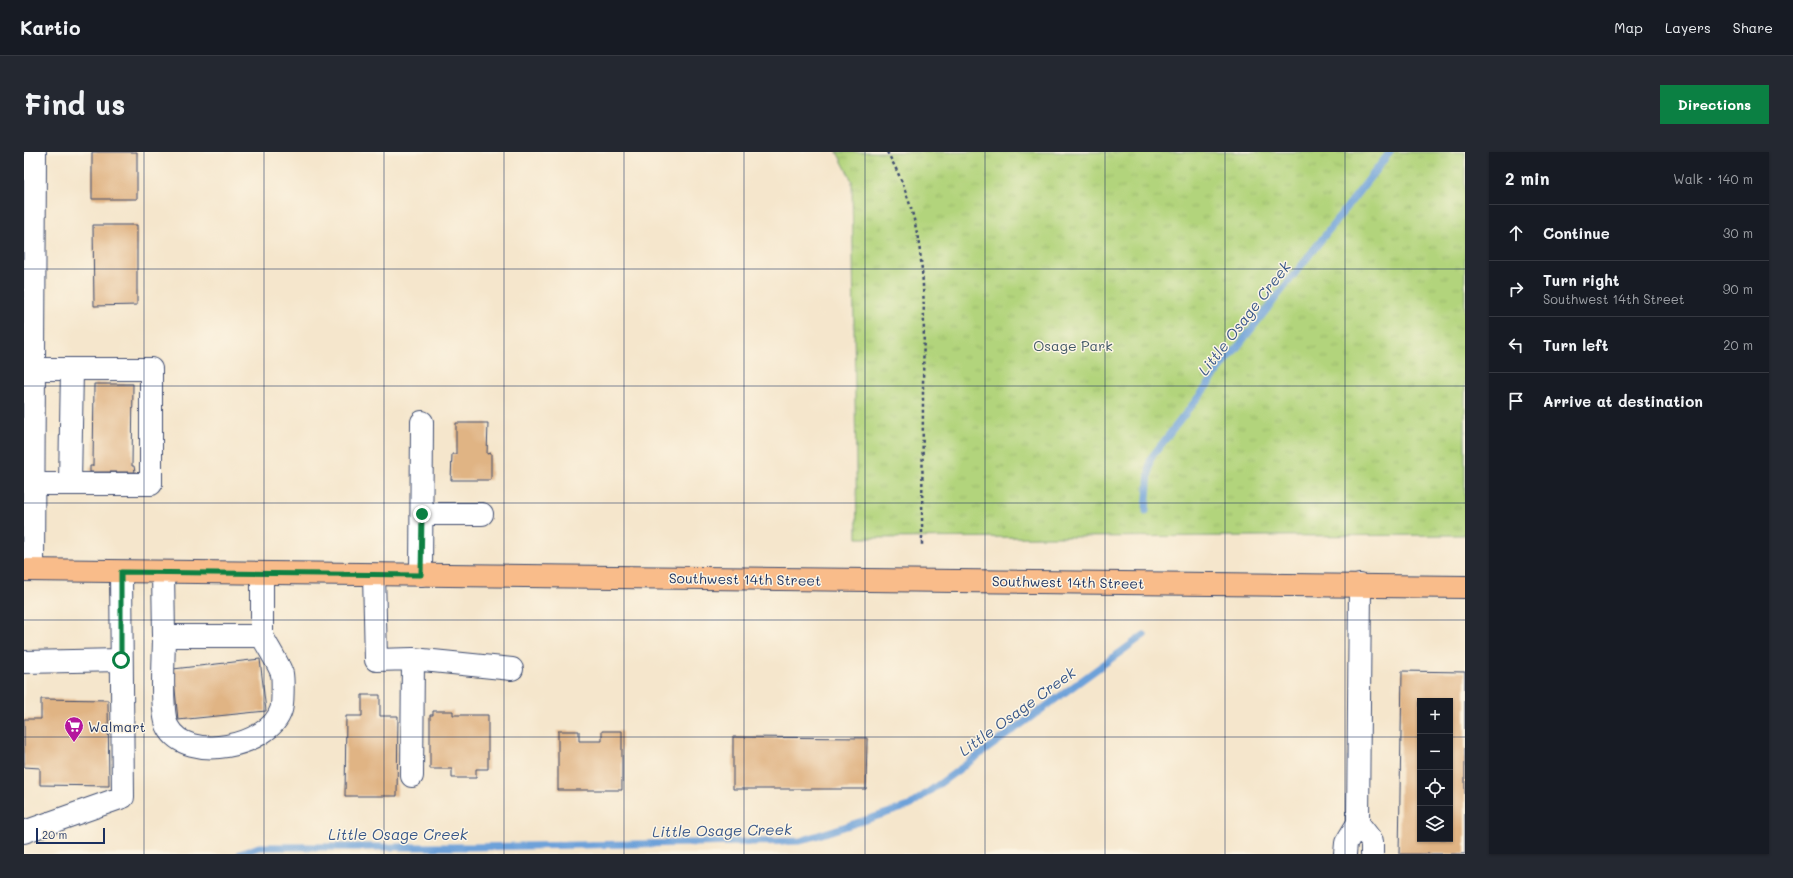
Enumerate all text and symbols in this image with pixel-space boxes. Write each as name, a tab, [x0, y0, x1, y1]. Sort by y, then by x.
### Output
text: Kartio	[20, 15, 80, 40]
text: Map	[1614, 18, 1643, 37]
text: Layers	[1665, 18, 1711, 37]
text: Share	[1733, 18, 1773, 37]
button: Directions	[1660, 85, 1769, 124]
text: Find us	[24, 86, 125, 122]
text: 2 min	[1505, 167, 1550, 189]
text: Walk · 140 m	[1673, 170, 1753, 187]
icon: ahead	[1505, 222, 1527, 244]
text: Continue	[1543, 223, 1610, 243]
text: 30 m	[1723, 224, 1753, 241]
water label: Little Osage Creek	[1193, 256, 1295, 379]
text: Turn right	[1543, 270, 1620, 290]
icon: right	[1505, 278, 1527, 300]
text: 90 m	[1723, 280, 1753, 297]
text: Southwest 14th Street	[1543, 290, 1685, 307]
icon: left	[1505, 334, 1527, 356]
text: Turn left	[1543, 335, 1608, 355]
park label: Osage Park	[1033, 336, 1113, 355]
text: 20 m	[1723, 336, 1753, 353]
icon: arrive	[1505, 390, 1527, 412]
text: Arrive at destination	[1543, 391, 1703, 411]
route end	[413, 505, 431, 523]
street label: Southwest 14th Street	[669, 568, 821, 590]
street label: Southwest 14th Street	[992, 571, 1144, 593]
route start	[112, 651, 130, 669]
water label: Little Osage Creek	[955, 661, 1080, 760]
map controls	[1417, 698, 1453, 842]
button: +	[1417, 698, 1453, 734]
supermarket icon: Walmart	[63, 715, 85, 743]
place label: Walmart	[88, 717, 146, 736]
button: −	[1417, 734, 1453, 770]
button: locate	[1417, 770, 1453, 806]
button: layers	[1417, 806, 1453, 842]
water label: Little Osage Creek	[652, 819, 793, 841]
water label: Little Osage Creek	[328, 824, 469, 844]
scale bar	[36, 826, 105, 845]
text: 20 m	[42, 827, 67, 842]

